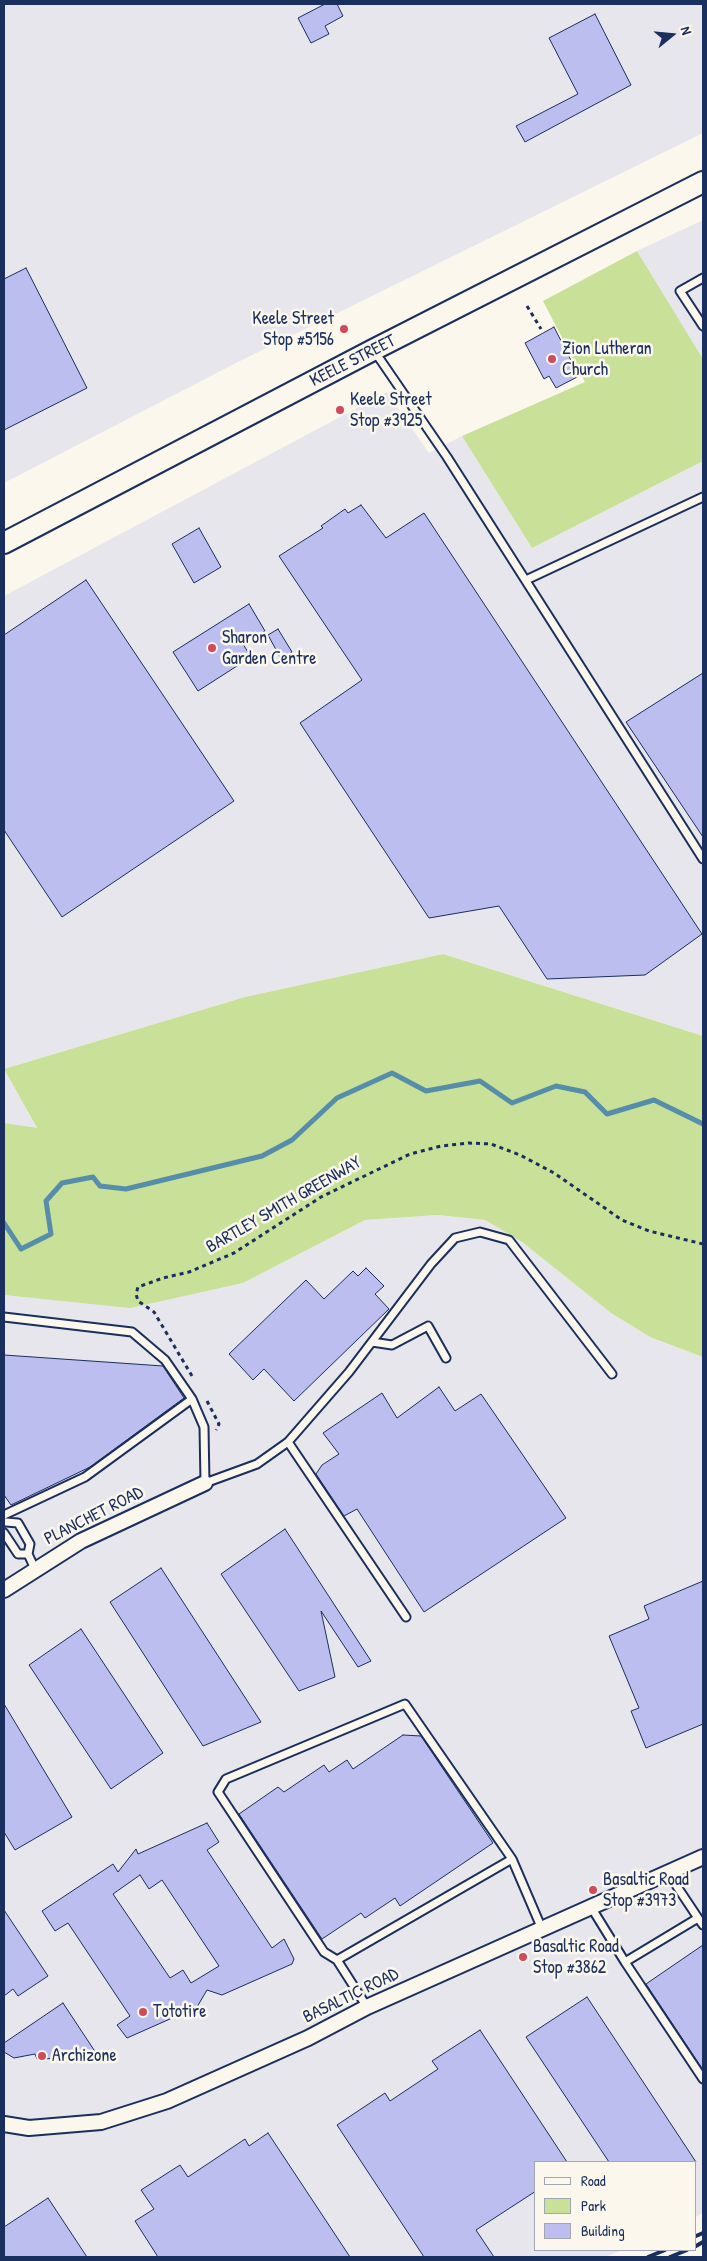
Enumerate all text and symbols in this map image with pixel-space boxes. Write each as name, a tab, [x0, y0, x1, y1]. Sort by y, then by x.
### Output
north arrow	[647, 10, 697, 60]
text: N	[677, 24, 697, 37]
place label: Keele Street Stop #5156	[252, 308, 334, 350]
marker: Keele Street Stop #5156	[338, 323, 350, 335]
street label: KEELE STREET	[307, 330, 399, 392]
place label: Zion Lutheran Church	[562, 338, 652, 380]
marker: Zion Lutheran Church	[546, 353, 558, 365]
place label: Keele Street Stop #3925	[350, 389, 432, 432]
marker: Keele Street Stop #3925	[334, 404, 346, 416]
place label: Sharon Garden Centre	[222, 627, 317, 670]
marker: Sharon Garden Centre	[206, 642, 218, 654]
street label: BARTLEY SMITH GREENWAY	[203, 1152, 365, 1258]
street label: PLANCHET ROAD	[41, 1482, 147, 1550]
place label: Basaltic Road Stop #3973	[603, 1869, 689, 1912]
marker: Basaltic Road Stop #3973	[587, 1884, 599, 1896]
place label: Basaltic Road Stop #3862	[533, 1936, 619, 1978]
marker: Basaltic Road Stop #3862	[517, 1951, 529, 1963]
street label: BASALTIC ROAD	[300, 1964, 402, 2028]
place label: Tototire	[153, 2001, 206, 2023]
marker: Tototire	[137, 2006, 149, 2018]
place label: Archizone	[52, 2045, 117, 2067]
marker: Archizone	[36, 2050, 48, 2062]
legend	[534, 2161, 697, 2251]
text: Road	[581, 2170, 606, 2191]
text: Park	[581, 2195, 606, 2216]
text: Building	[581, 2220, 625, 2241]

